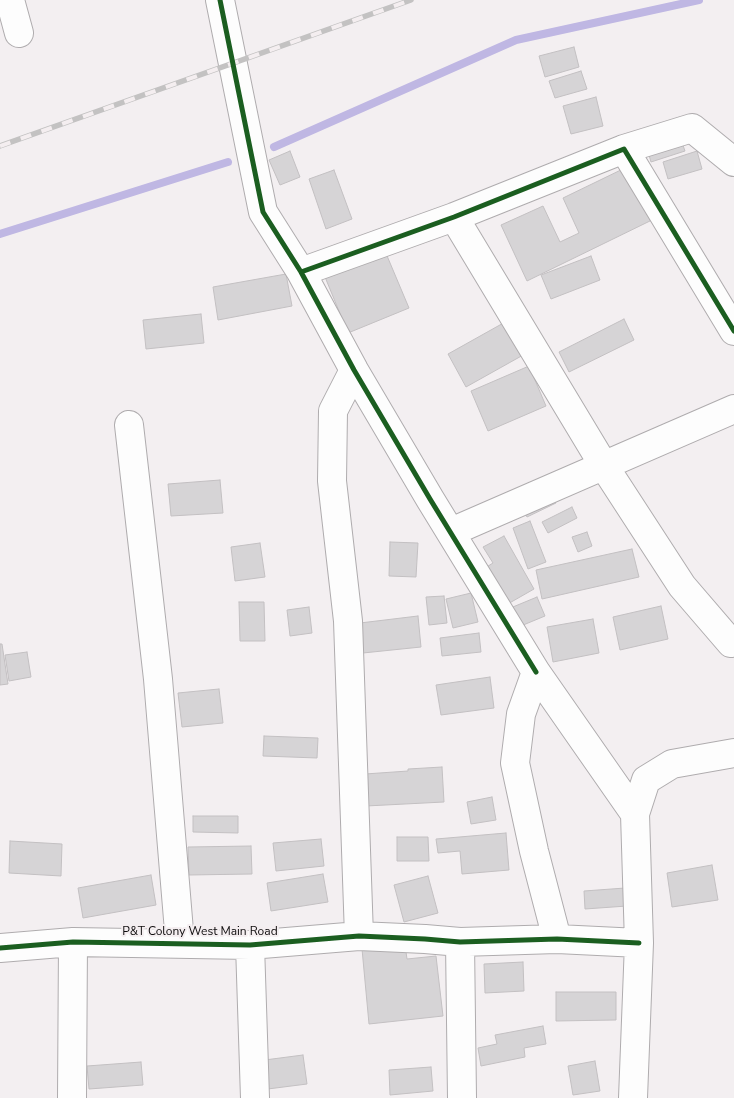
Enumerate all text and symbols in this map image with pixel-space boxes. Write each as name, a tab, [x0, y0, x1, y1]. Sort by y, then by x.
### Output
street label: P&T Colony West Main Road	[122, 925, 278, 939]

